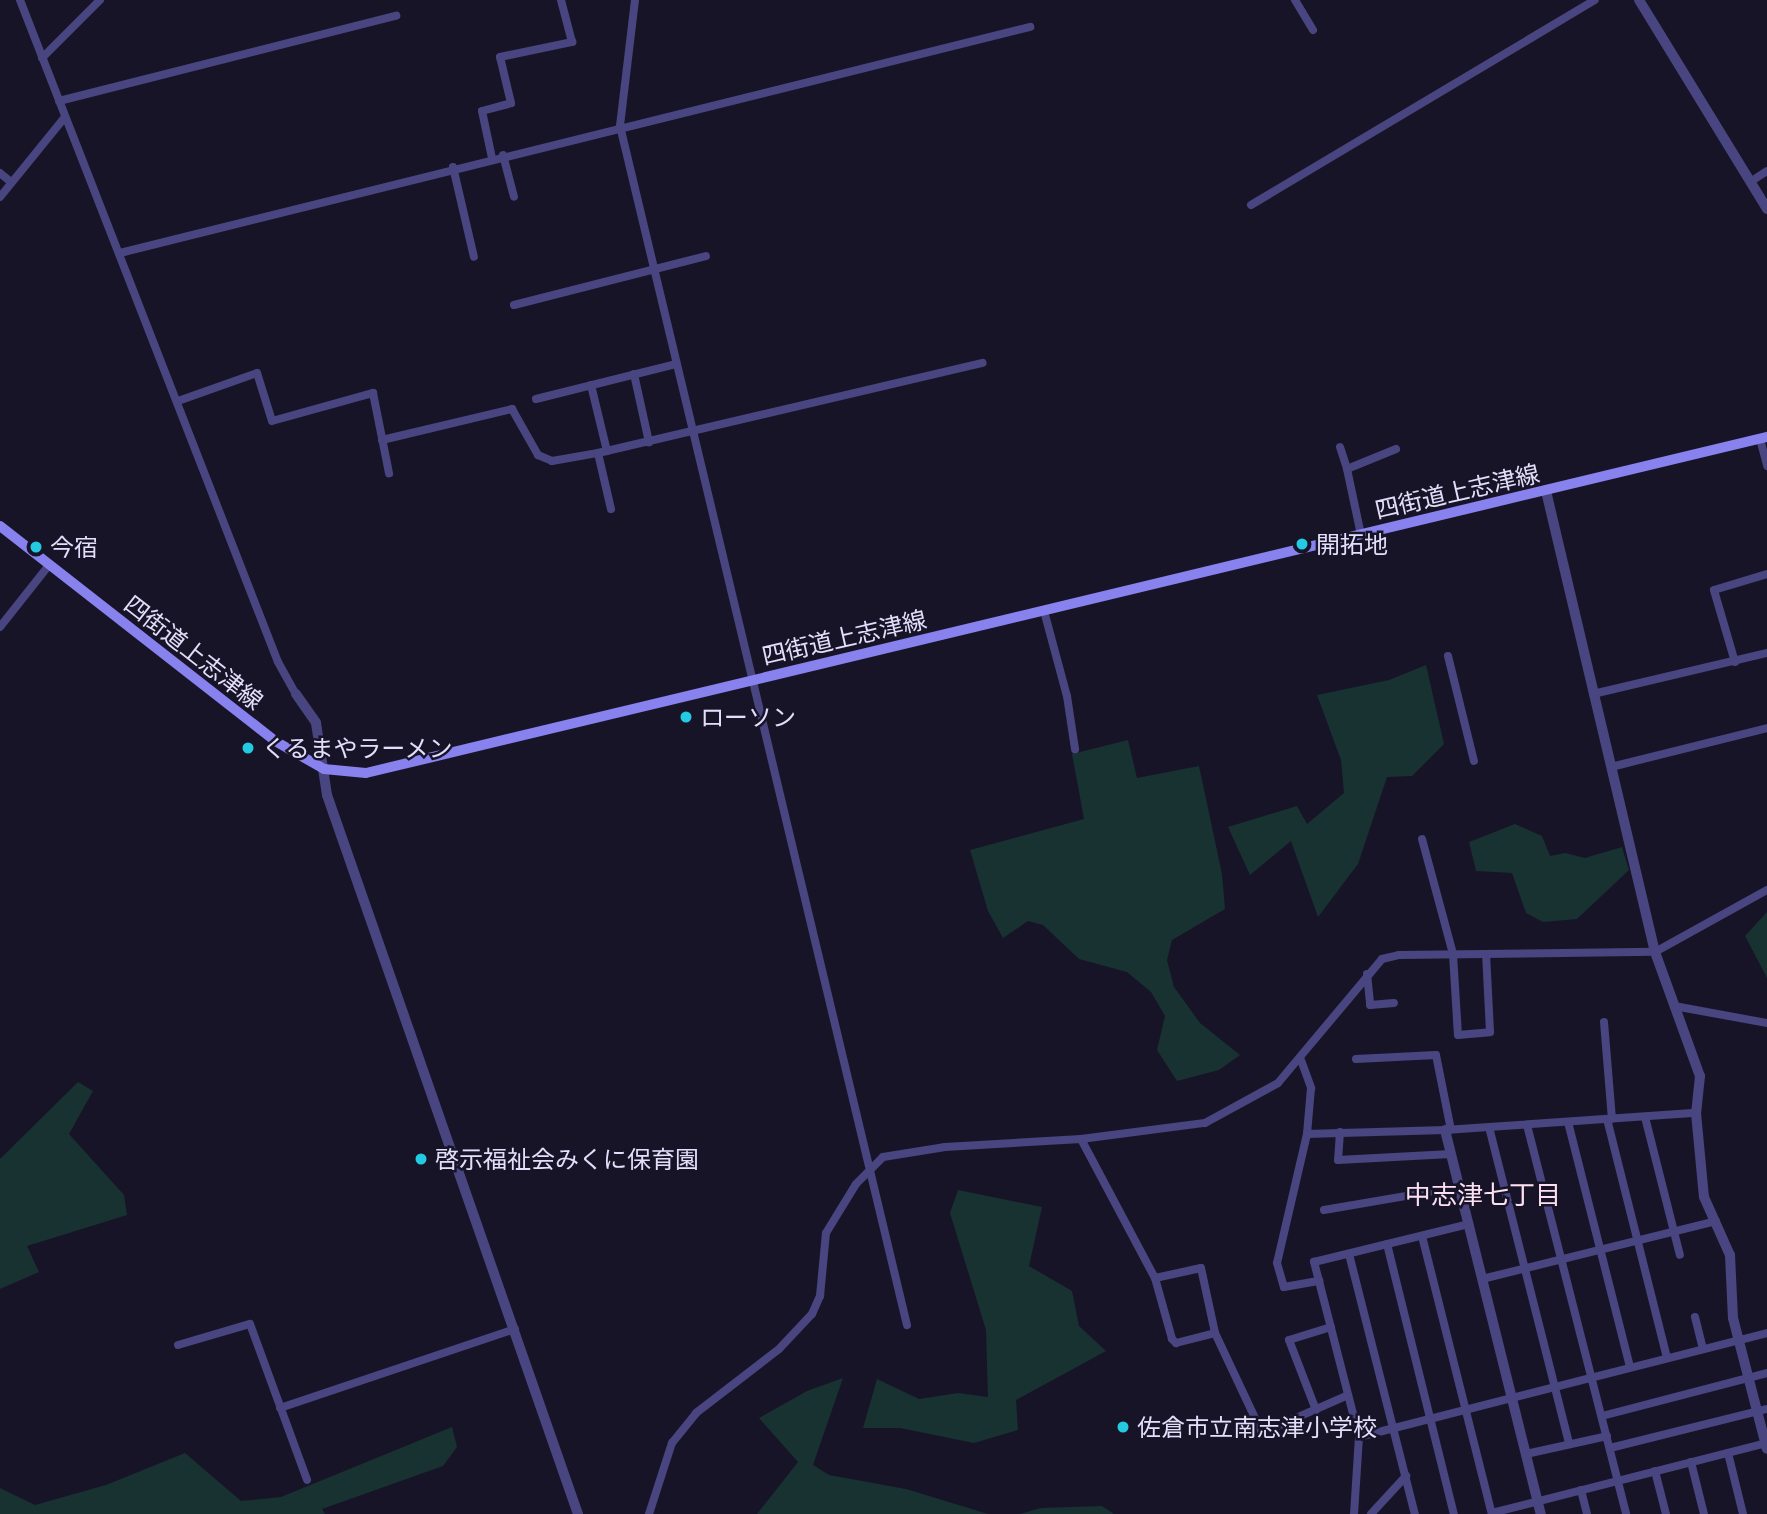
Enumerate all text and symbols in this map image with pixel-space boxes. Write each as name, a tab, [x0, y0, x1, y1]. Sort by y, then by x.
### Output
street label: 四街道上志津線	[1372, 458, 1542, 524]
place label: 開拓地	[1316, 530, 1388, 558]
place label: 今宿	[50, 533, 98, 561]
marker: 開拓地	[1294, 536, 1310, 552]
marker: 今宿	[28, 539, 44, 555]
street label: 四街道上志津線	[119, 589, 269, 715]
street label: 四街道上志津線	[759, 604, 929, 670]
place label: ローソン	[700, 703, 796, 731]
marker: ローソン	[678, 709, 694, 725]
place label: くるまやラーメン	[262, 734, 454, 762]
marker: くるまやラーメン	[240, 740, 256, 756]
place label: 啓示福祉会みくに保育園	[435, 1145, 699, 1173]
marker: 啓示福祉会みくに保育園	[413, 1151, 429, 1167]
district label: 中志津七丁目	[1405, 1179, 1561, 1211]
place label: 佐倉市立南志津小学校	[1137, 1413, 1377, 1441]
marker: 佐倉市立南志津小学校	[1115, 1419, 1131, 1435]

